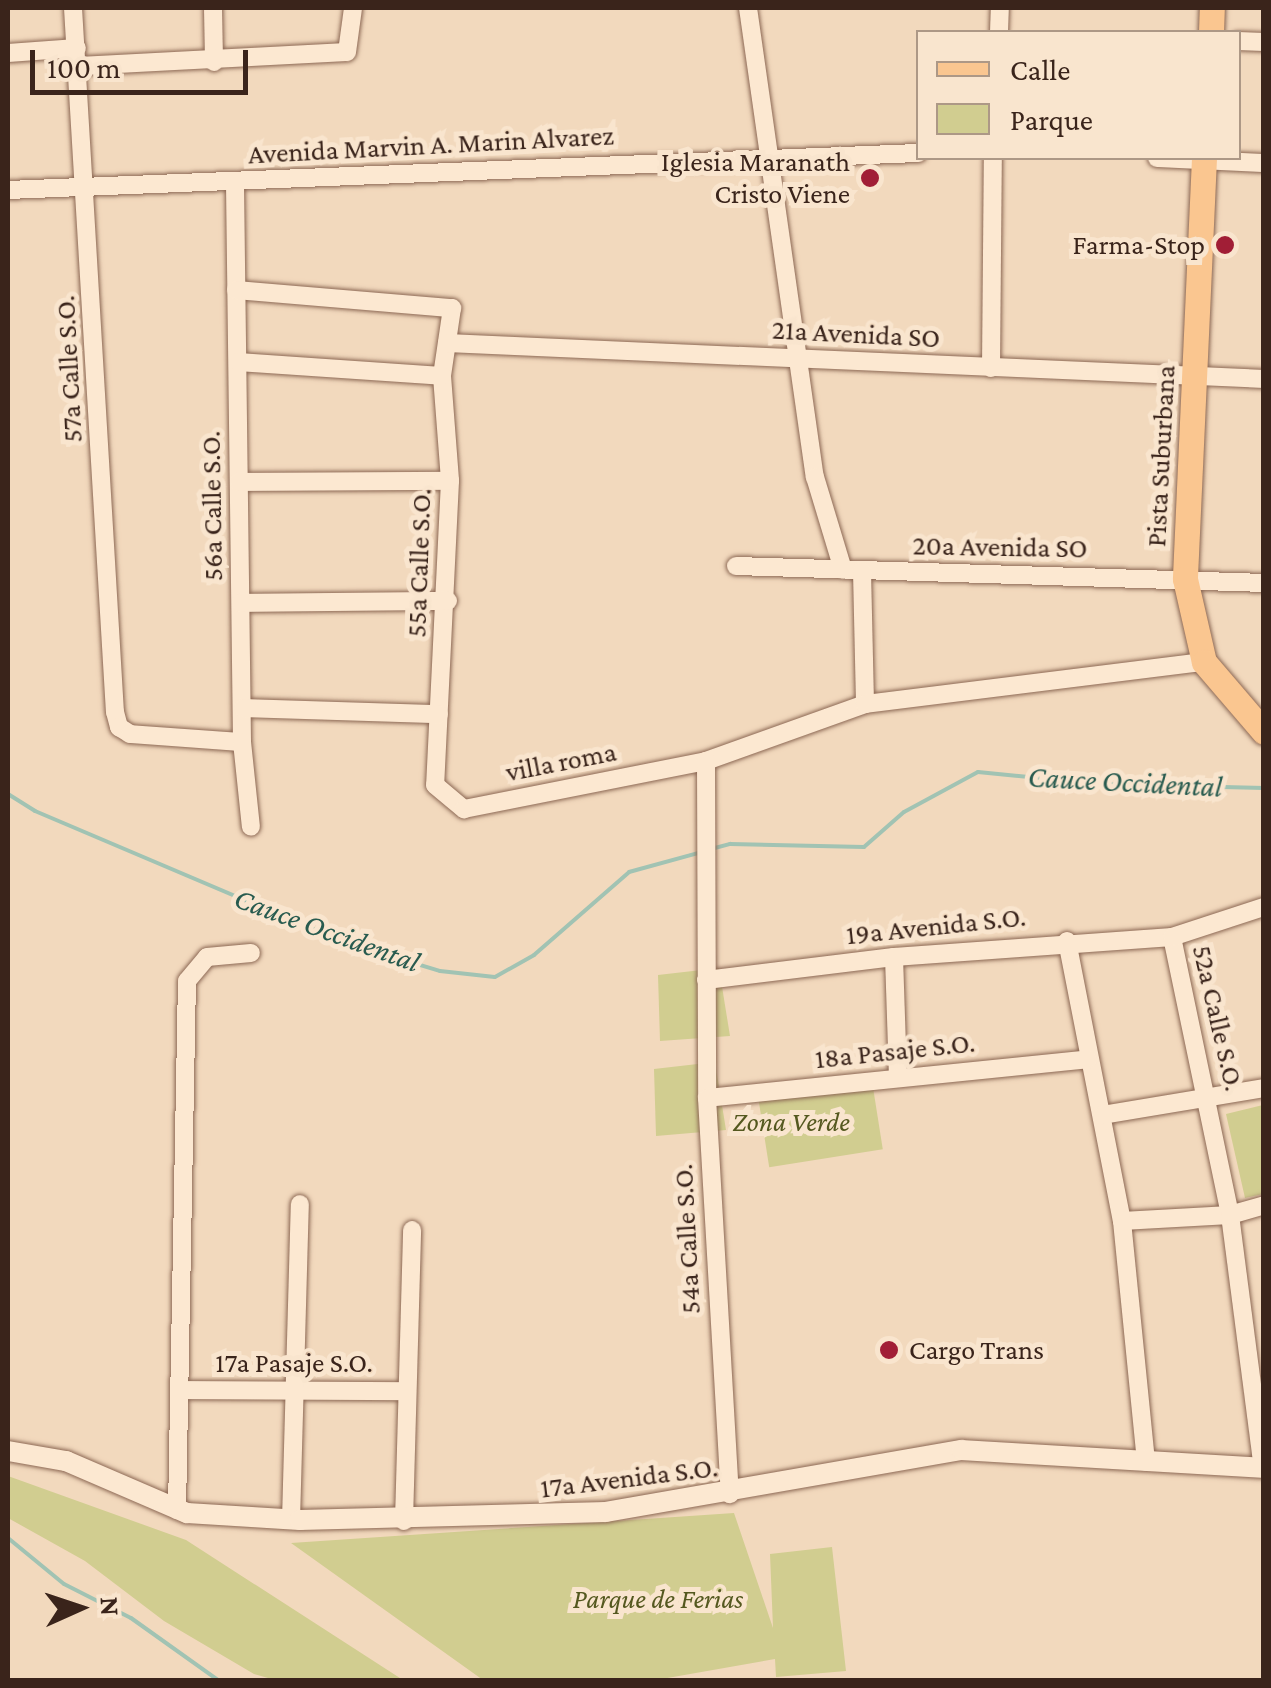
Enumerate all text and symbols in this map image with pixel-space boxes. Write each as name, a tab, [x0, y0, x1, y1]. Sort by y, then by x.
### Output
scale bar	[35, 30, 252, 92]
legend	[916, 30, 1241, 160]
text: 100 m	[47, 51, 121, 84]
text: Calle	[1010, 53, 1070, 86]
text: Parque	[1010, 103, 1093, 136]
street label: Avenida Marvin A. Marin Alvarez	[247, 119, 615, 171]
place label: Iglesia Maranath Cristo Viene	[661, 145, 850, 211]
marker: Iglesia Maranath Cristo Viene	[859, 167, 881, 189]
place label: Farma-Stop	[1072, 228, 1205, 262]
marker: Farma-Stop	[1214, 234, 1236, 256]
street label: 57a Calle S.O.	[48, 295, 90, 443]
street label: 21a Avenida SO	[771, 313, 941, 355]
street label: Pista Suburbana	[1139, 364, 1183, 548]
street label: 56a Calle S.O.	[194, 431, 230, 581]
street label: 55a Calle S.O.	[400, 488, 438, 638]
street label: 20a Avenida SO	[912, 529, 1088, 565]
street label: villa roma	[503, 735, 619, 789]
water label: Cauce Occidental	[1027, 759, 1223, 805]
water label: Cauce Occidental	[229, 880, 425, 980]
street label: 19a Avenida S.O.	[845, 900, 1027, 952]
street label: 52a Calle S.O.	[1185, 942, 1251, 1094]
street label: 18a Pasaje S.O.	[813, 1026, 977, 1076]
park label: Zona Verde	[732, 1105, 850, 1139]
street label: 54a Calle S.O.	[666, 1163, 708, 1315]
place label: Cargo Trans	[909, 1333, 1044, 1367]
marker: Cargo Trans	[878, 1339, 900, 1361]
street label: 17a Pasaje S.O.	[215, 1346, 373, 1380]
street label: 17a Avenida S.O.	[538, 1450, 720, 1506]
north arrow	[30, 1558, 130, 1658]
park label: Parque de Ferias	[573, 1582, 743, 1616]
text: N	[94, 1596, 126, 1617]

